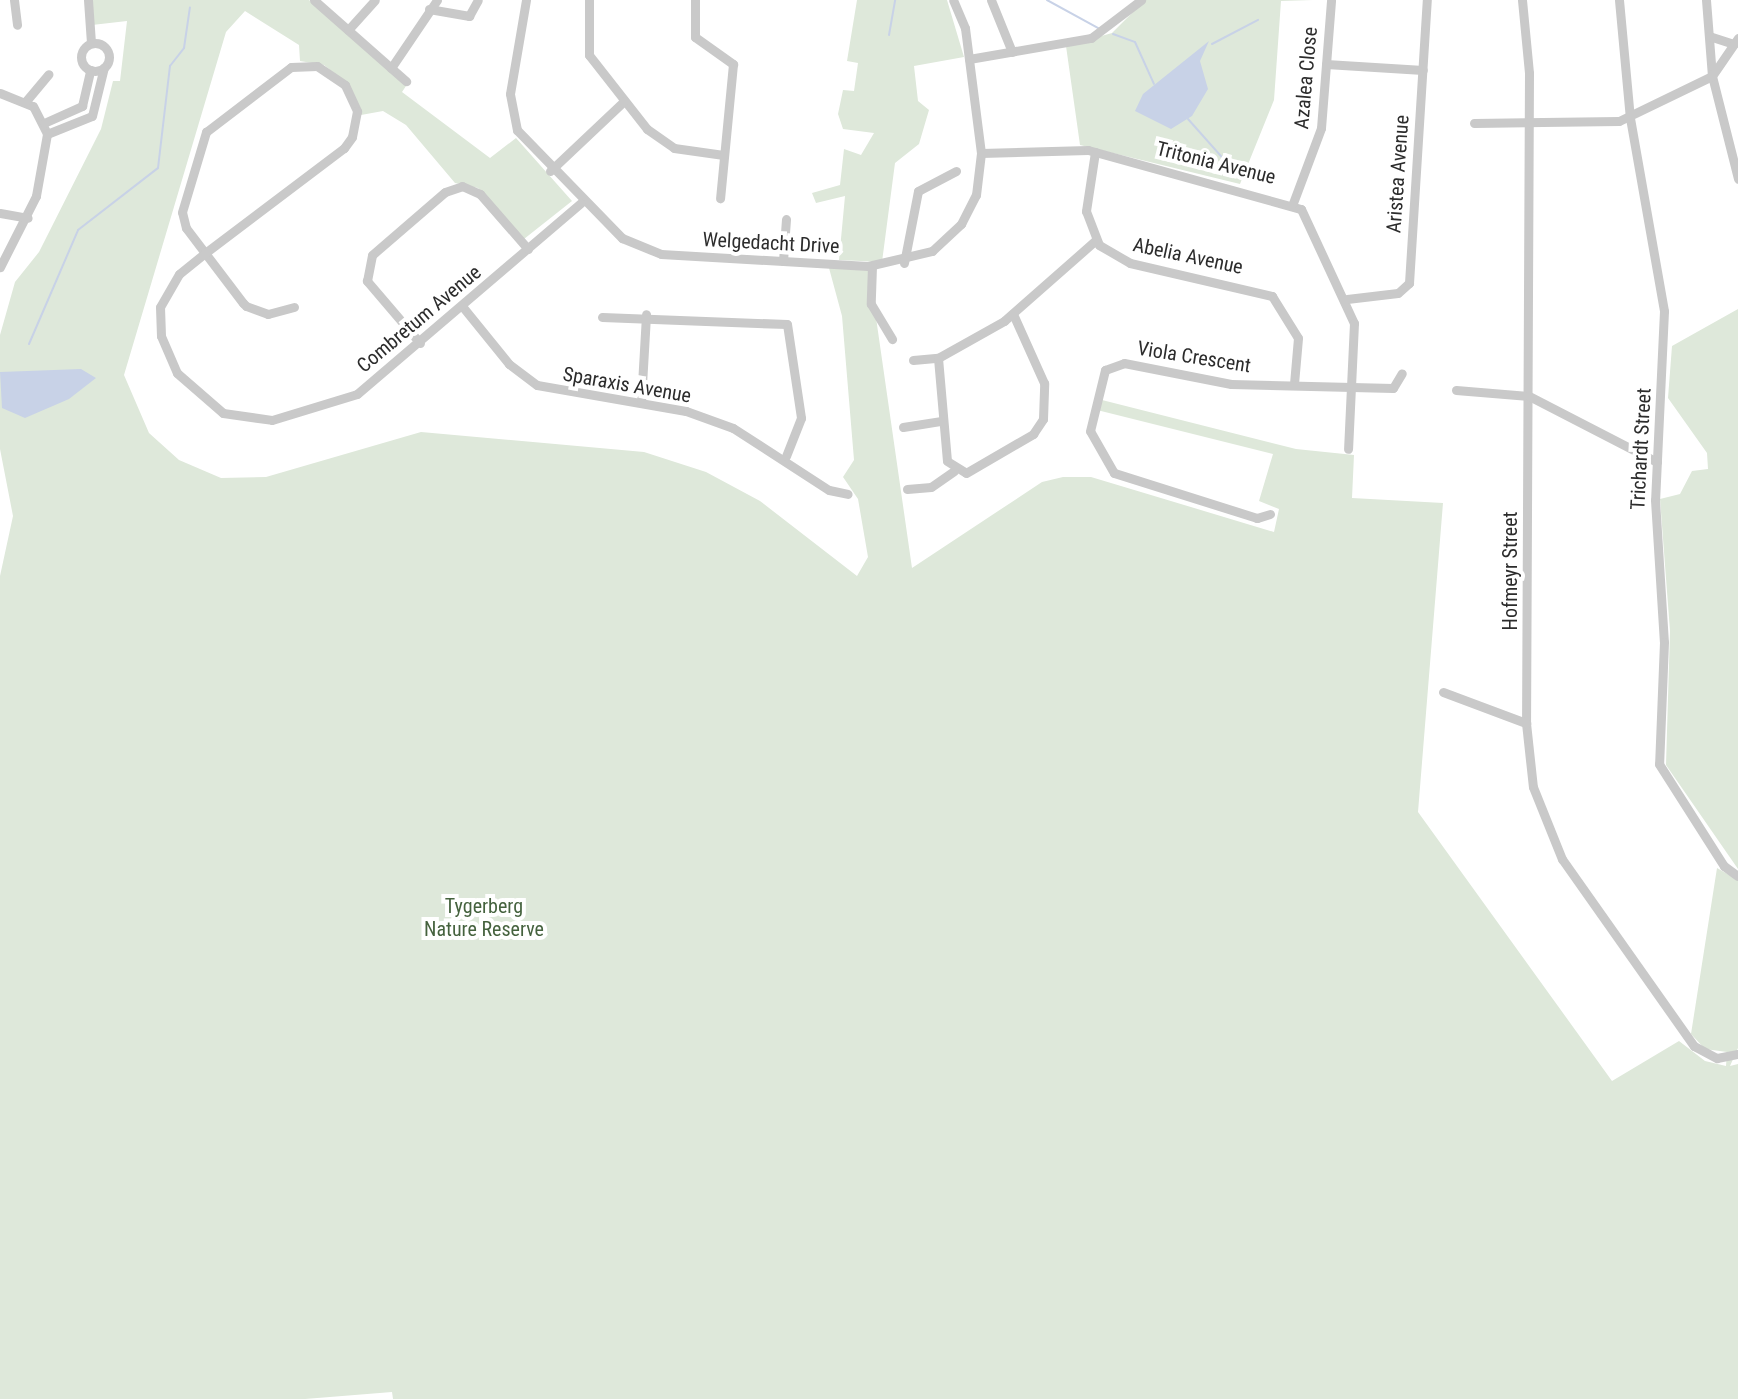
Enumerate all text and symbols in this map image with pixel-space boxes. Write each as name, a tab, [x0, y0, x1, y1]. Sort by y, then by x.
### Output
street label: Azalea Close	[1290, 26, 1322, 130]
street label: Aristea Avenue	[1382, 114, 1414, 234]
street label: Tritonia Avenue	[1154, 137, 1278, 189]
street label: Welgedacht Drive	[702, 227, 840, 259]
street label: Abelia Avenue	[1131, 233, 1245, 279]
street label: Combretum Avenue	[352, 260, 486, 378]
street label: Viola Crescent	[1136, 336, 1252, 378]
street label: Sparaxis Avenue	[561, 362, 693, 408]
street label: Trichardt Street	[1626, 387, 1656, 511]
street label: Hofmeyr Street	[1498, 512, 1522, 630]
park label: Tygerberg Nature Reserve	[424, 894, 544, 941]

